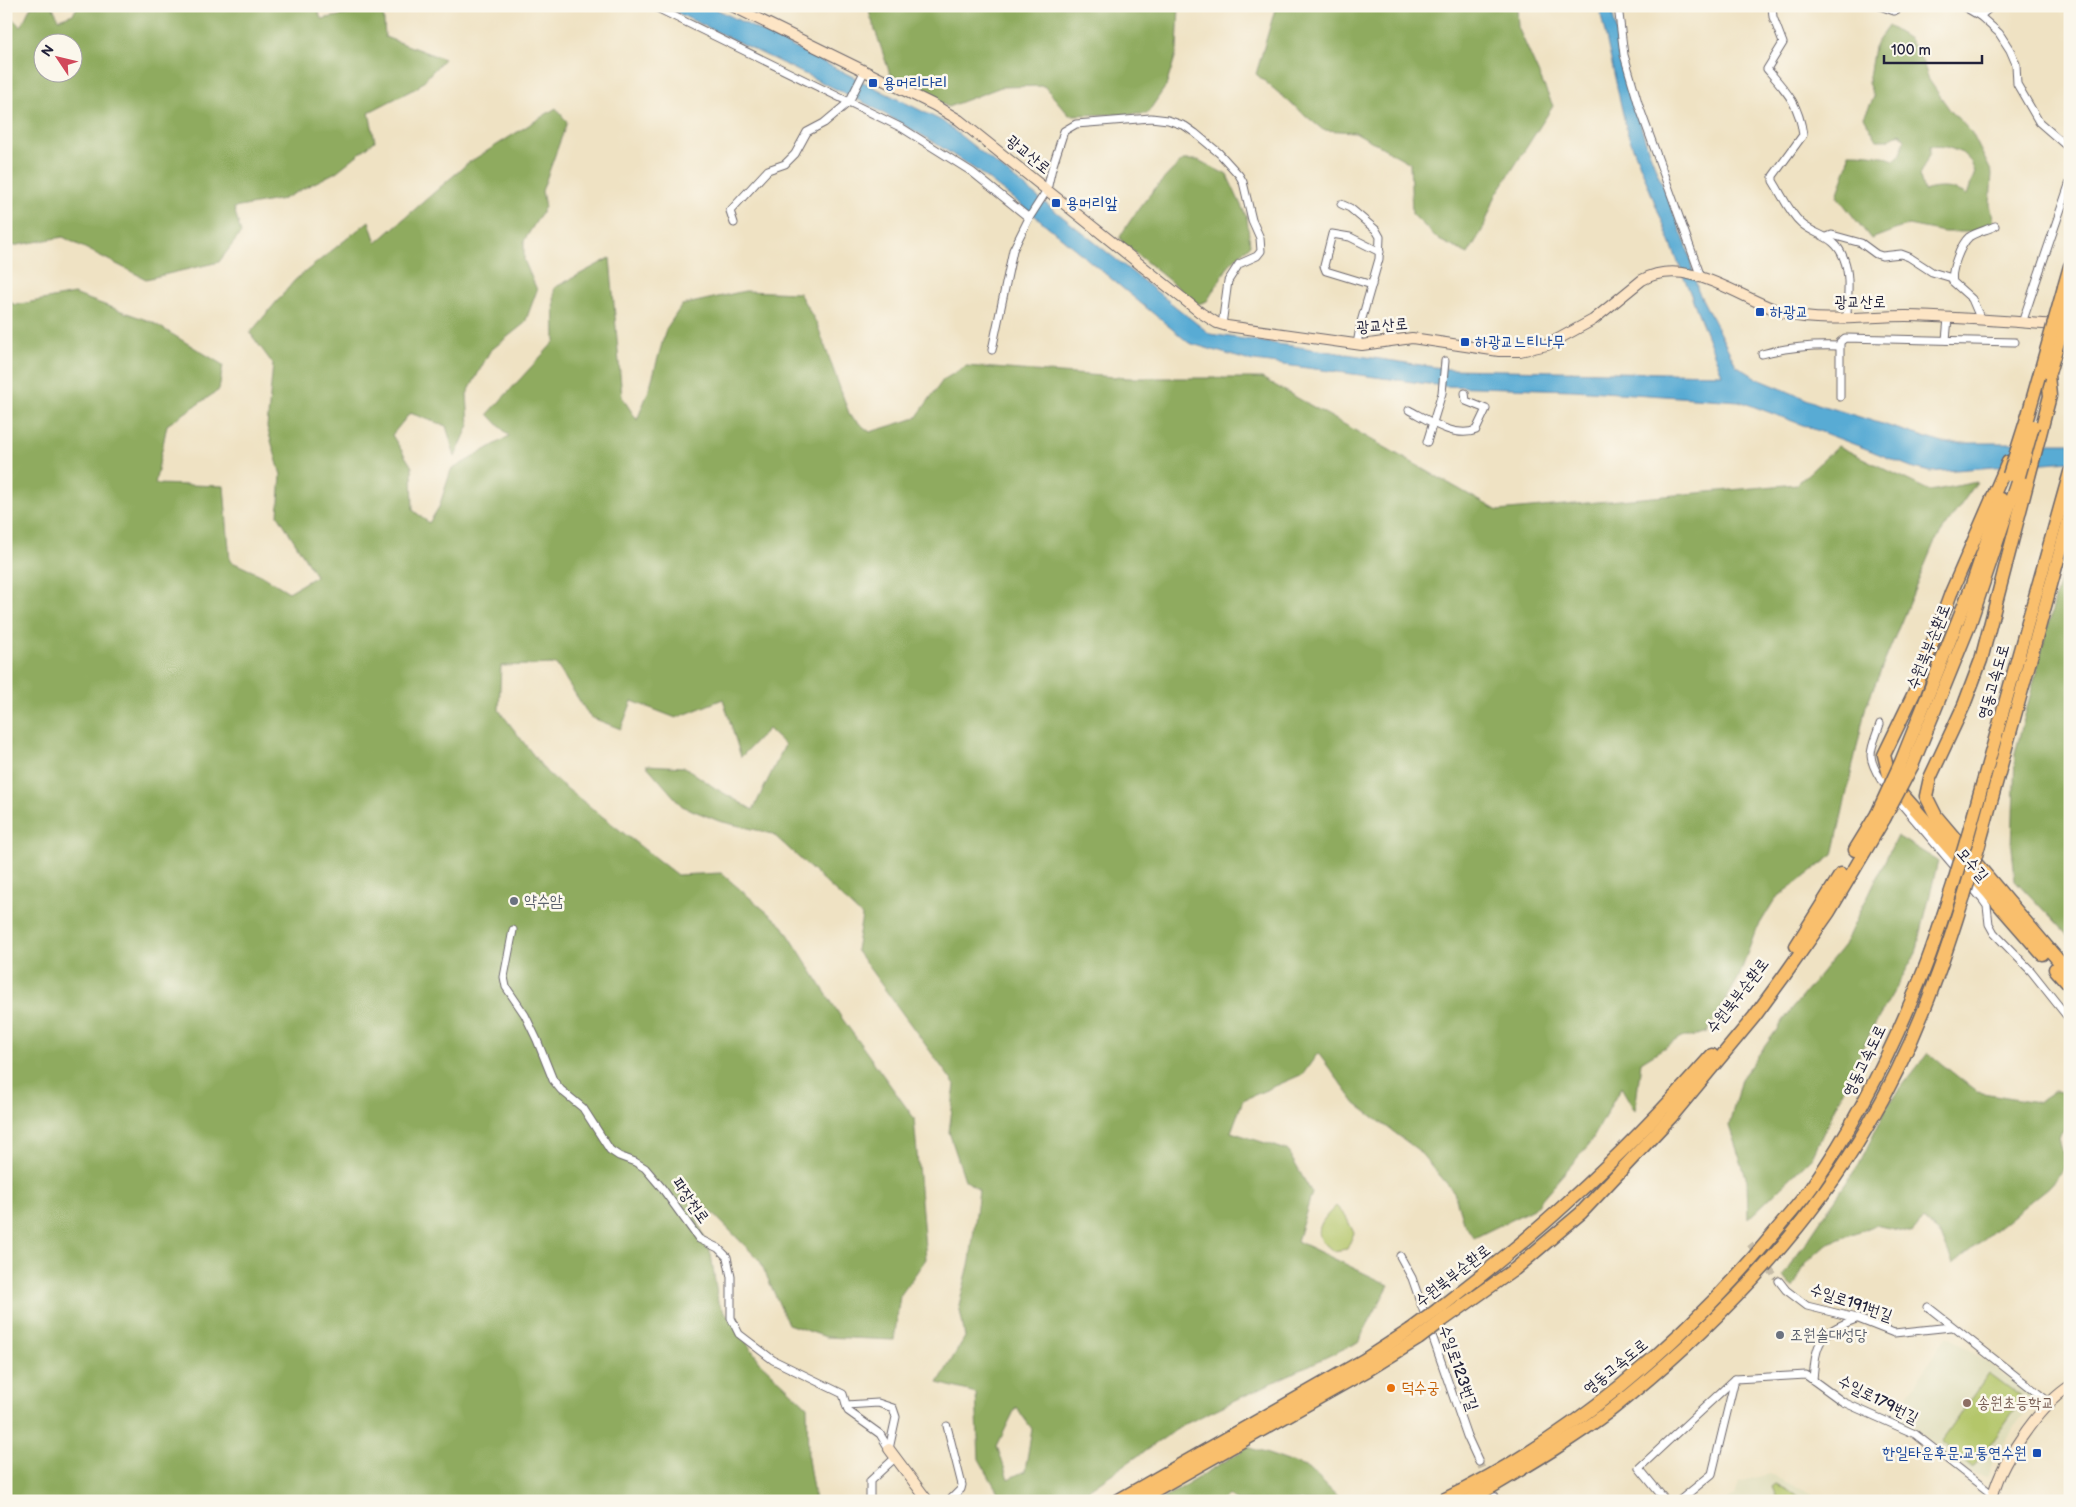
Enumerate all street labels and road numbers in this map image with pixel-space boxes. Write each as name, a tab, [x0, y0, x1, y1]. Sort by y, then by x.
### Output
street label: 광교산로	[1002, 131, 1054, 179]
street label: 광교산로	[1834, 293, 1886, 312]
street label: 광교산로	[1356, 315, 1408, 337]
street label: 수원북부순환로	[1903, 602, 1955, 692]
street label: 영동고속도로	[1974, 642, 2014, 722]
street label: 모수길	[1952, 844, 1992, 886]
street label: 수원북부순환로	[1703, 955, 1773, 1037]
street label: 영동고속도로	[1840, 1022, 1890, 1100]
street label: 파장천로	[667, 1175, 713, 1227]
street label: 수원북부순환로	[1412, 1241, 1494, 1311]
street label: 수일로191번길	[1807, 1280, 1895, 1326]
street label: 수일로123번길	[1434, 1323, 1482, 1414]
street label: 영동고속도로	[1580, 1335, 1652, 1399]
street label: 수일로179번길	[1835, 1372, 1921, 1428]

